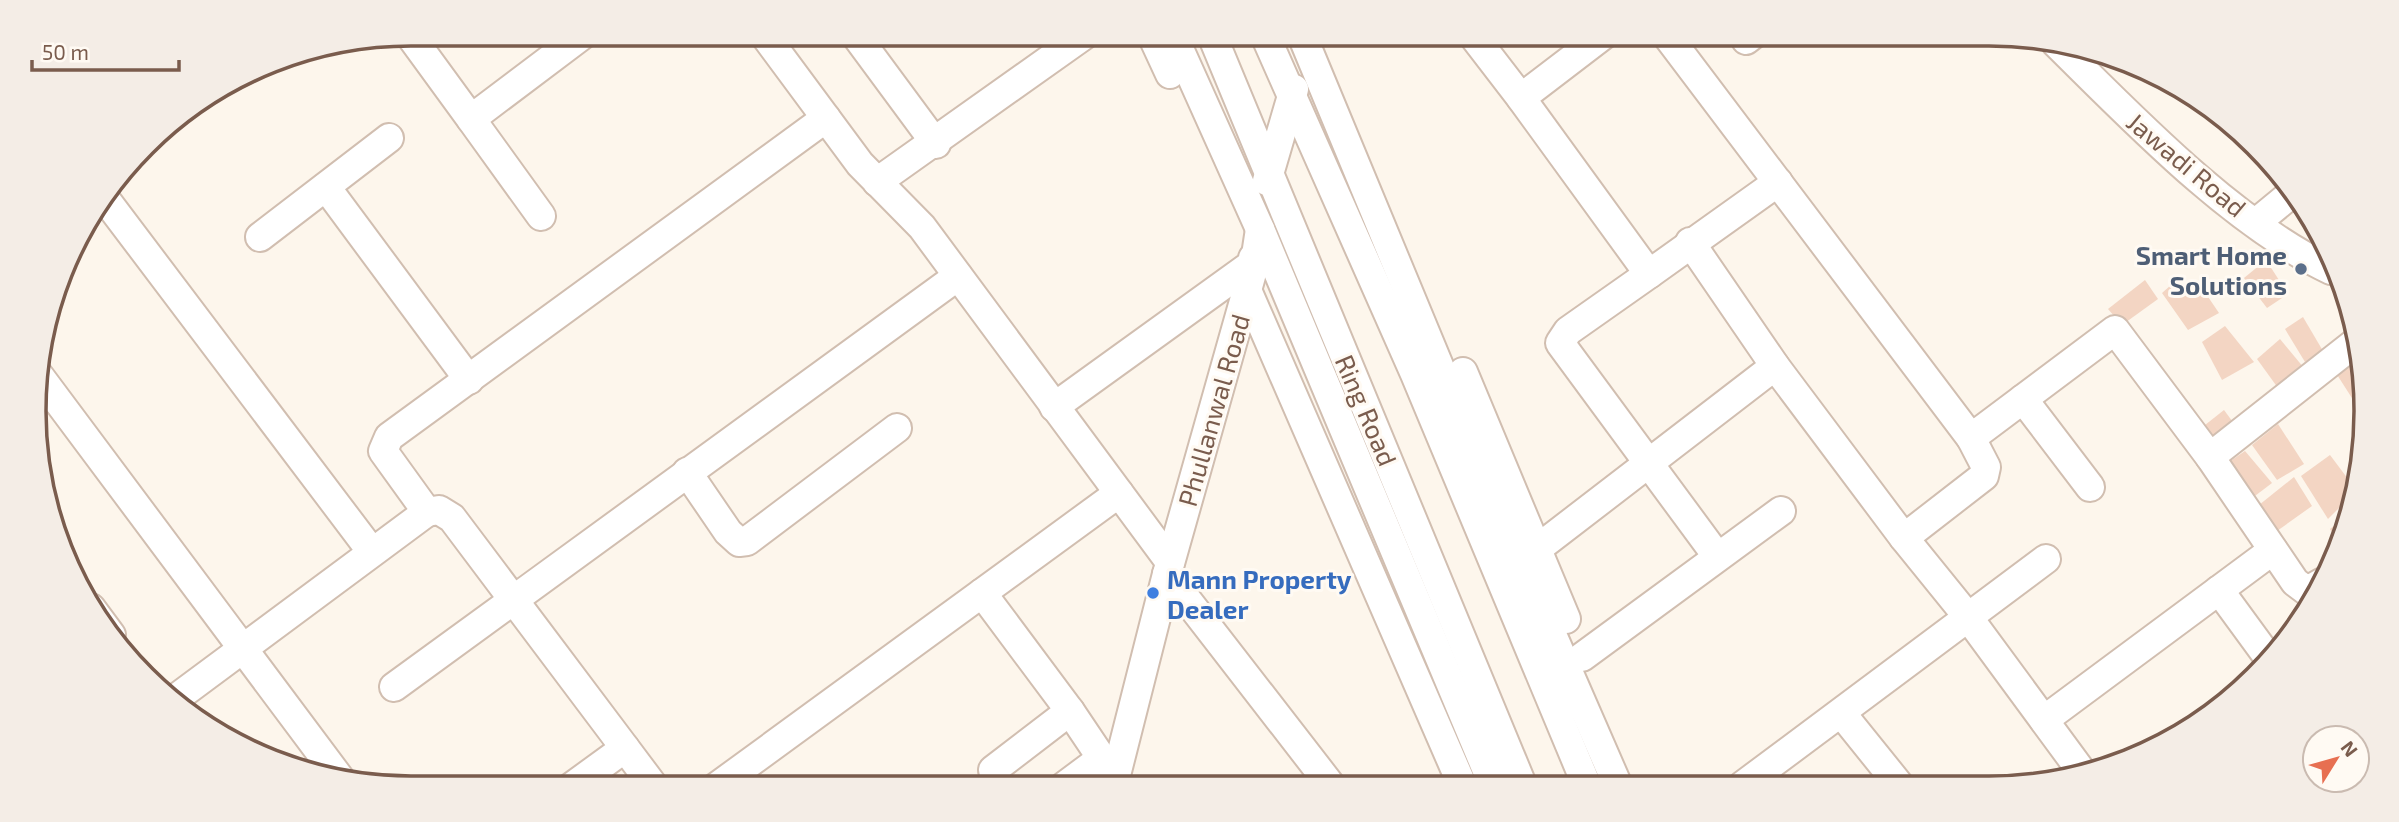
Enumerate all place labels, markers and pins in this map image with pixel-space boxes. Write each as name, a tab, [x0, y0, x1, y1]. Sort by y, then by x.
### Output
place label: Smart Home Solutions	[2136, 239, 2287, 300]
marker: Smart Home Solutions	[2293, 261, 2309, 277]
place label: Mann Property Dealer	[1167, 563, 1352, 624]
marker: Mann Property Dealer	[1145, 585, 1161, 601]

